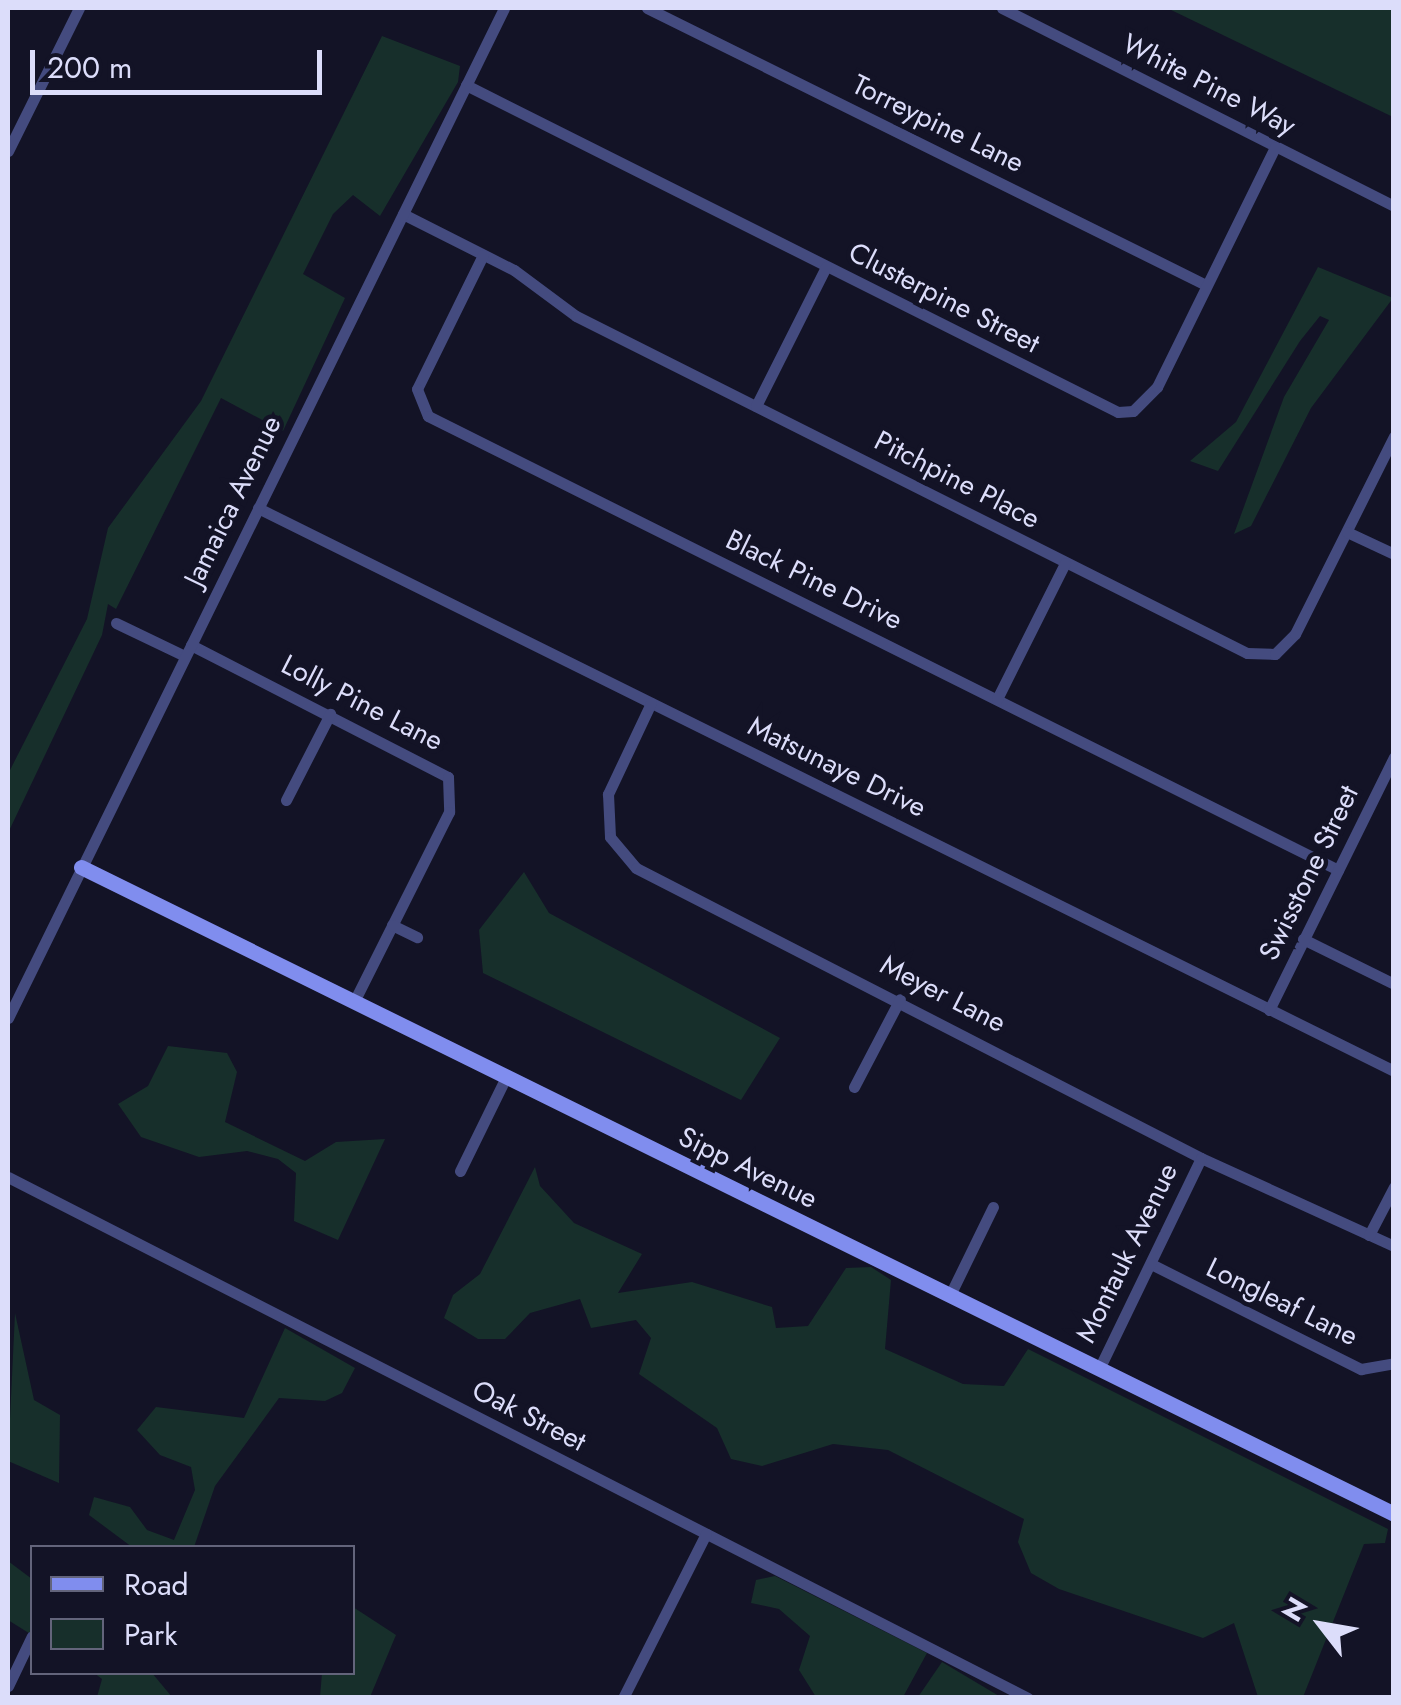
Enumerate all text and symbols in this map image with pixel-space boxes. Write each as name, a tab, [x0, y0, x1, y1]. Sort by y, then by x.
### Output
street label: White Pine Way	[1117, 27, 1301, 143]
scale bar	[35, 30, 328, 92]
text: 200 m	[47, 46, 132, 89]
street label: Torreypine Lane	[847, 68, 1029, 180]
street label: Clusterpine Street	[843, 235, 1045, 361]
street label: Jamaica Avenue	[177, 410, 289, 592]
street label: Pitchpine Place	[869, 424, 1045, 536]
street label: Black Pine Drive	[720, 523, 908, 637]
street label: Lolly Pine Lane	[276, 648, 448, 758]
street label: Matsunaye Drive	[743, 709, 931, 825]
street label: Swisstone Street	[1252, 780, 1366, 966]
street label: Meyer Lane	[875, 948, 1011, 1040]
street label: Sipp Avenue	[673, 1120, 823, 1216]
street label: Montauk Avenue	[1069, 1158, 1185, 1348]
street label: Longleaf Lane	[1201, 1251, 1363, 1353]
street label: Oak Street	[467, 1373, 591, 1459]
legend	[30, 1545, 355, 1675]
text: Road	[124, 1563, 189, 1606]
north arrow	[1271, 1575, 1371, 1675]
text: N	[1272, 1589, 1318, 1629]
text: Park	[124, 1613, 177, 1656]

